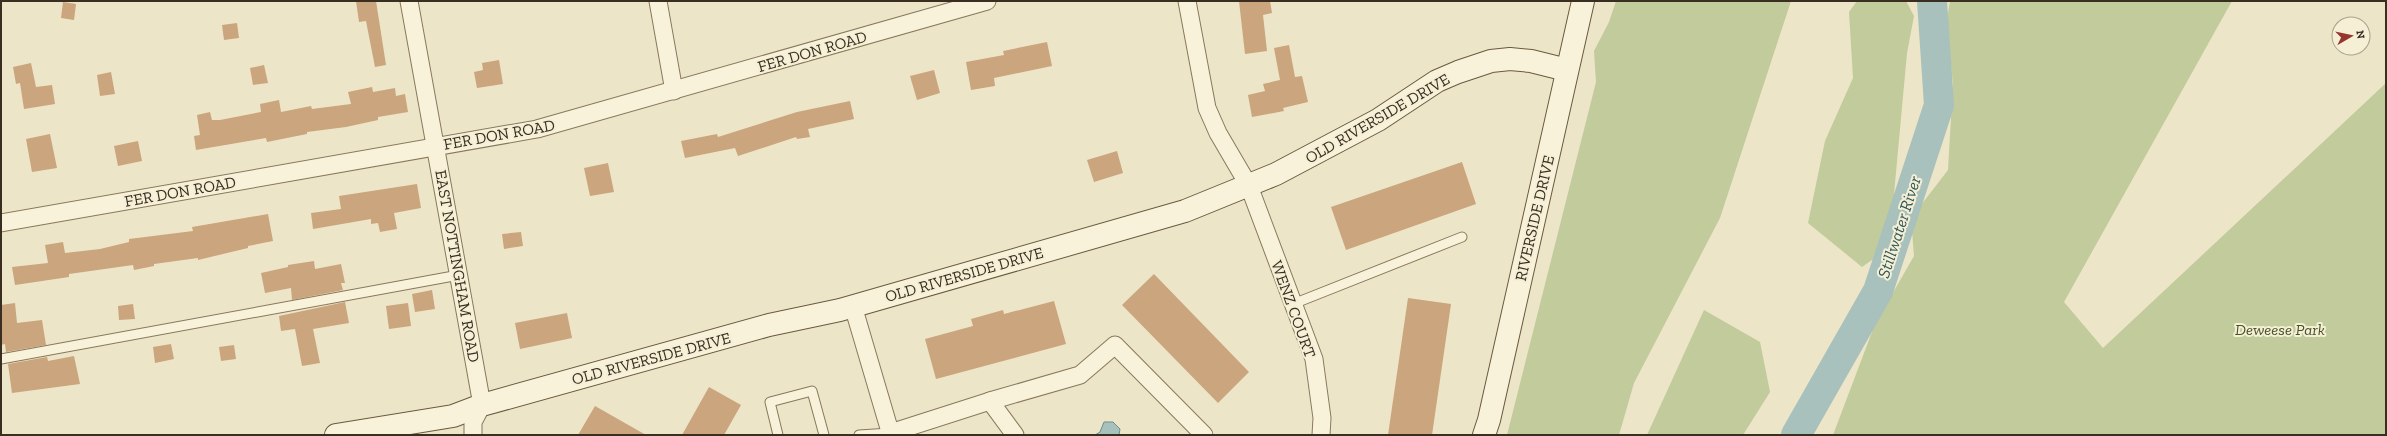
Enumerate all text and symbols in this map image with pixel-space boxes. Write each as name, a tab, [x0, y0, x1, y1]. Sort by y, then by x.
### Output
north arrow	[2331, 16, 2371, 56]
street label: FER DON ROAD	[755, 27, 869, 76]
text: N	[2353, 29, 2368, 40]
street label: OLD RIVERSIDE DRIVE	[1302, 69, 1453, 168]
street label: FER DON ROAD	[442, 115, 556, 154]
street label: RIVERSIDE DRIVE	[1511, 153, 1558, 283]
street label: EAST NOTTINGHAM ROAD	[431, 168, 484, 364]
street label: FER DON ROAD	[123, 172, 237, 211]
water label: Stillwater River	[1873, 173, 1925, 281]
street label: OLD RIVERSIDE DRIVE	[883, 243, 1045, 306]
street label: WENZ COURT	[1267, 258, 1320, 360]
park label: Deweese Park	[2235, 320, 2325, 339]
street label: OLD RIVERSIDE DRIVE	[570, 328, 733, 389]

